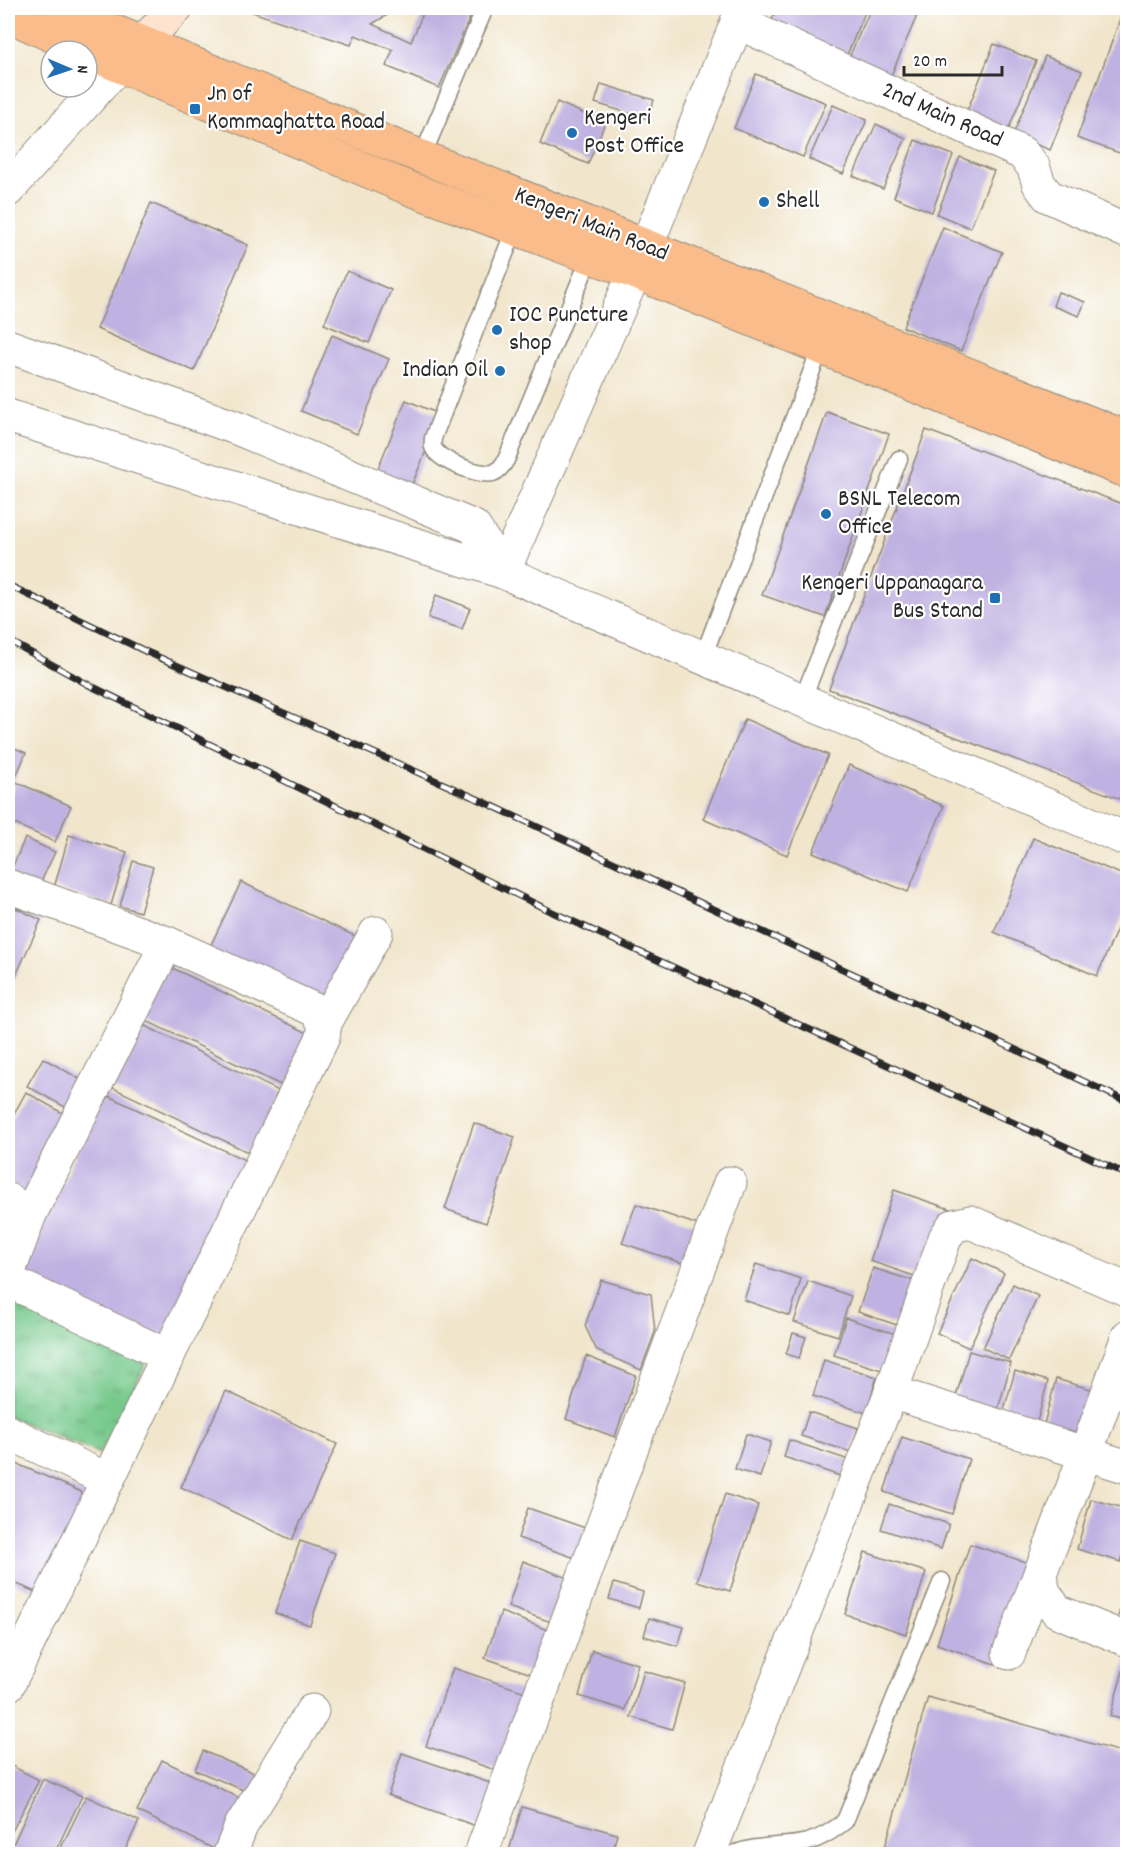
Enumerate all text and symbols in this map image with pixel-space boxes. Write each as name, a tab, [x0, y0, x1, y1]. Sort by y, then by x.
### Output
north arrow	[39, 39, 99, 99]
scale bar	[904, 39, 1002, 77]
text: 20 m	[913, 50, 947, 75]
text: N	[70, 65, 93, 74]
street label: 2nd Main Road	[876, 74, 1008, 158]
place label: Jn of Kommaghatta Road	[207, 78, 385, 140]
marker: Jn of Kommaghatta Road	[188, 102, 202, 116]
place label: Kengeri Post Office	[584, 102, 684, 164]
marker: Kengeri Post Office	[565, 126, 579, 140]
street label: Kengeri Main Road	[509, 179, 673, 271]
place label: Shell	[776, 185, 820, 219]
marker: Shell	[757, 195, 771, 209]
place label: IOC Puncture shop	[509, 299, 628, 361]
marker: IOC Puncture shop	[490, 323, 504, 337]
place label: Indian Oil	[402, 354, 488, 388]
marker: Indian Oil	[493, 364, 507, 378]
place label: BSNL Telecom Office	[838, 483, 960, 545]
marker: BSNL Telecom Office	[819, 507, 833, 521]
place label: Kengeri Uppanagara Bus Stand	[801, 567, 984, 629]
marker: Kengeri Uppanagara Bus Stand	[988, 591, 1002, 605]

